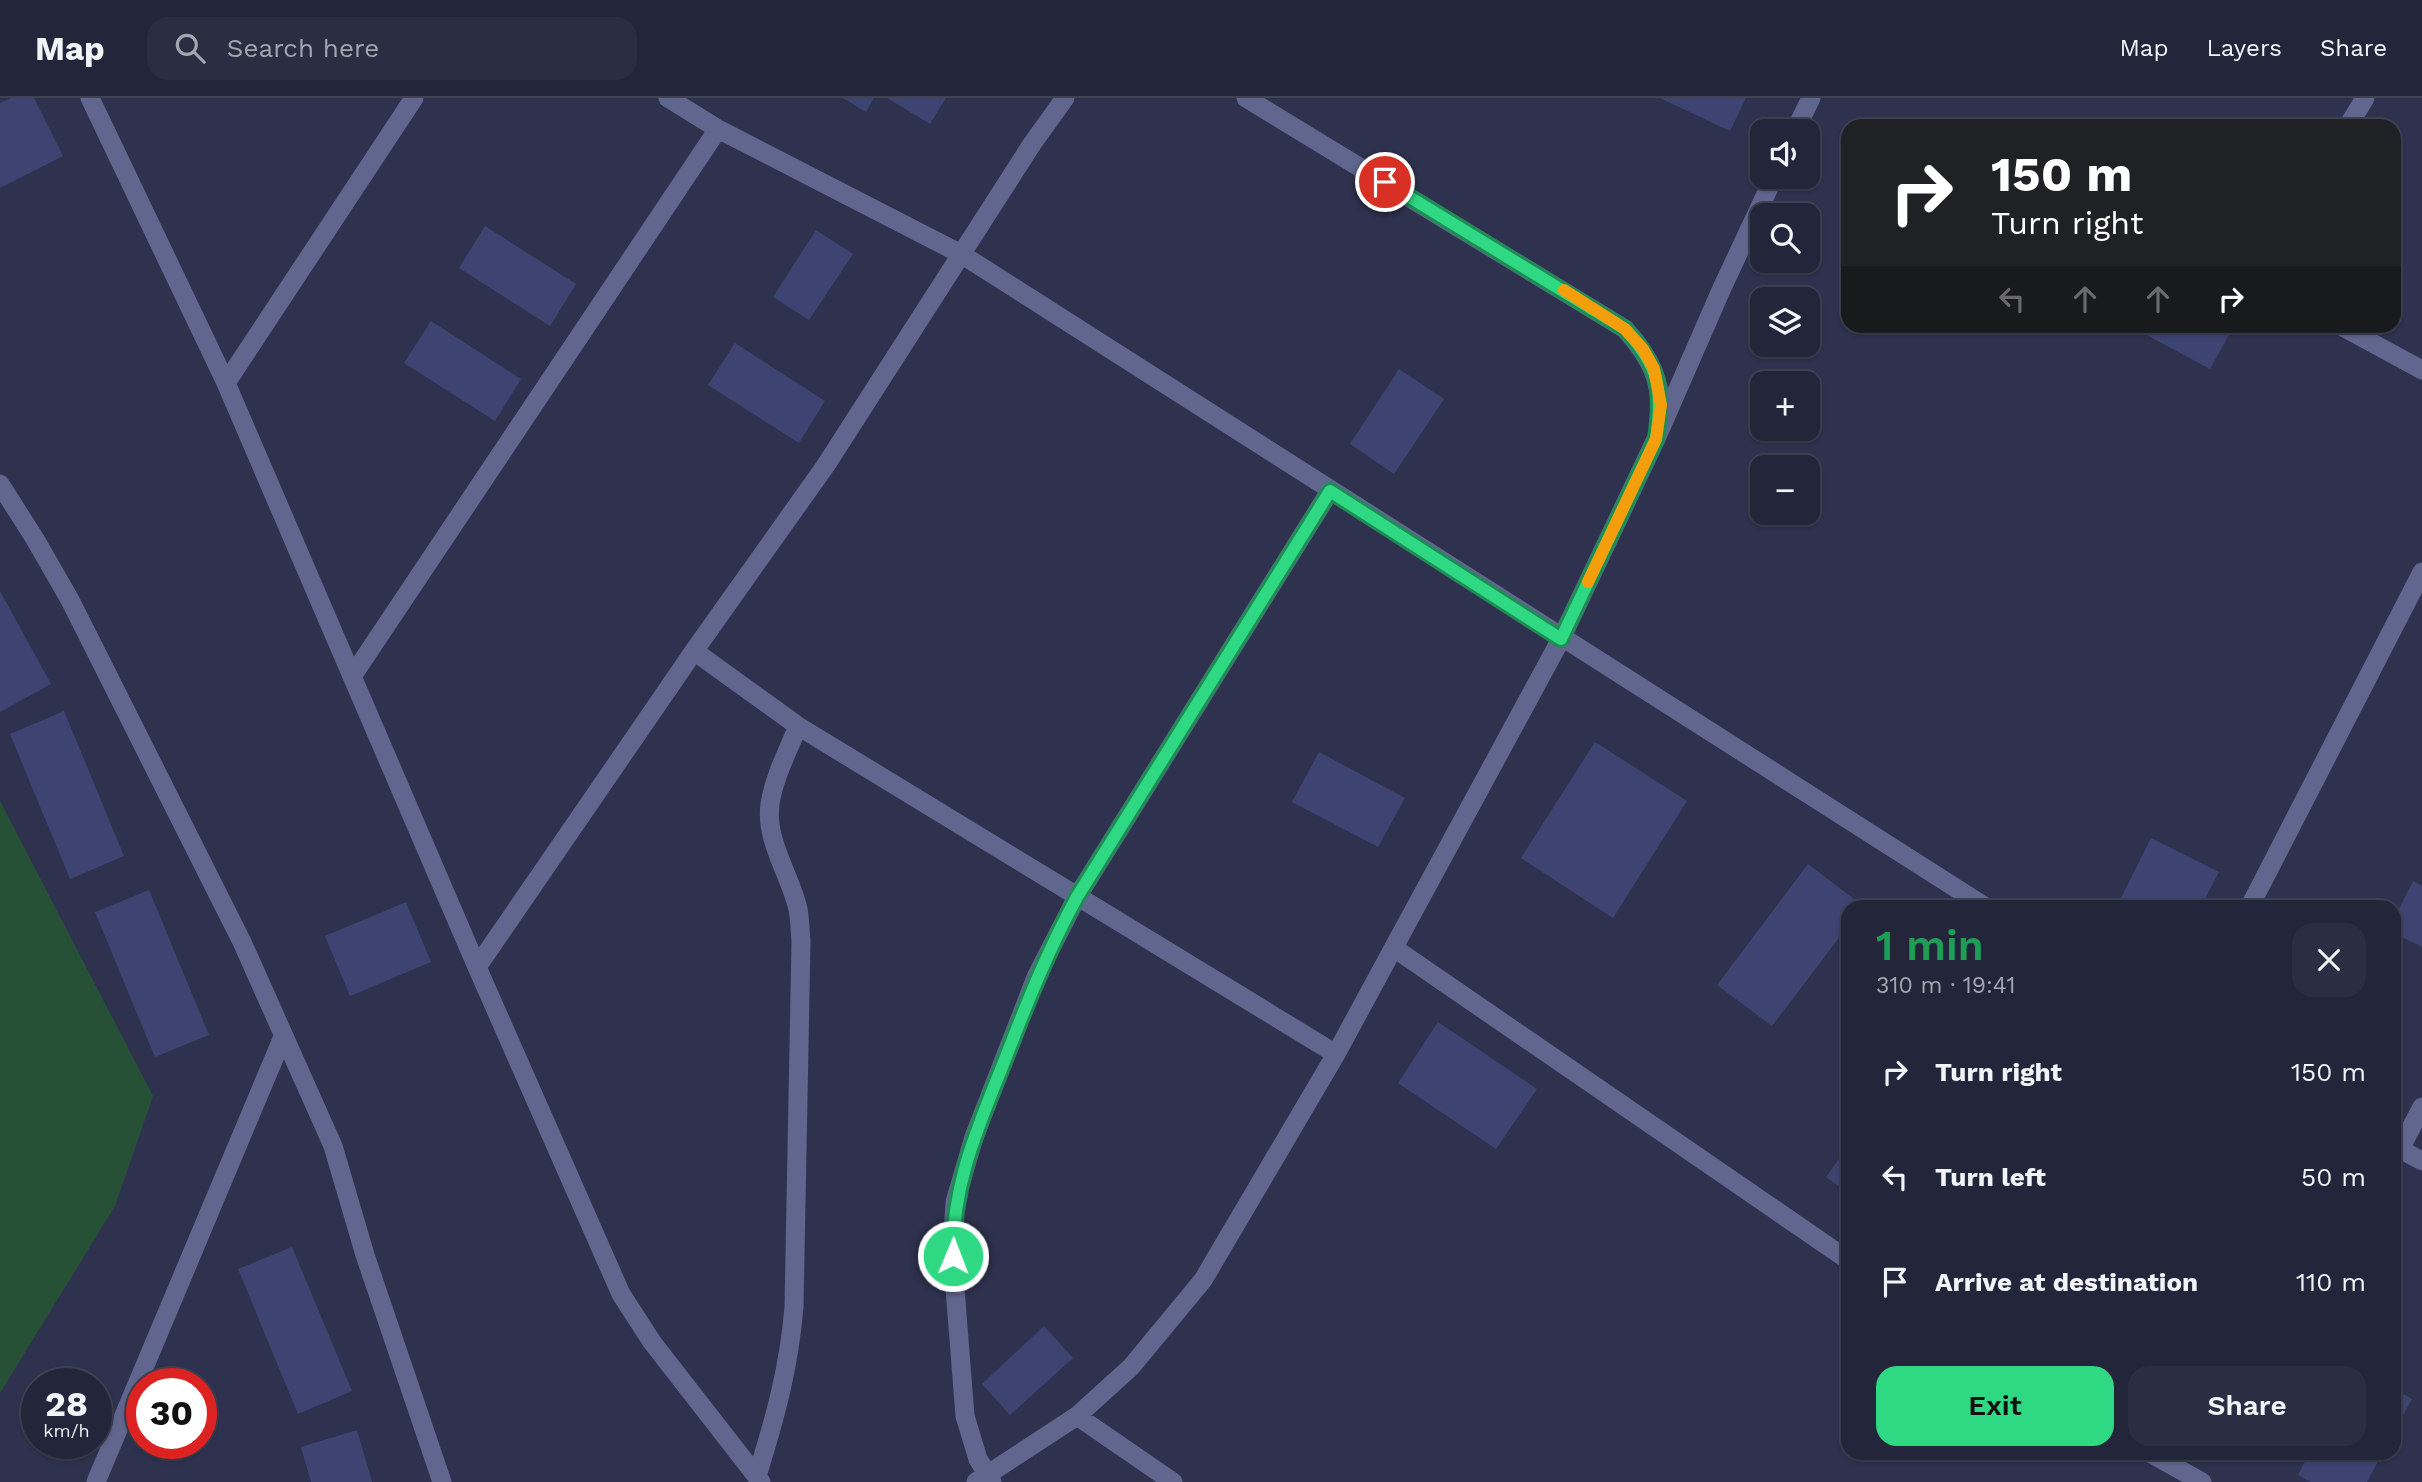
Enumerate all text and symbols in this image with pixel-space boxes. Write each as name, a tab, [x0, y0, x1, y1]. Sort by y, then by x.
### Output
search box	[147, 17, 637, 80]
text: Map	[35, 29, 105, 68]
icon: search	[171, 29, 209, 67]
text: Search here	[227, 33, 379, 63]
text: Map	[2120, 34, 2168, 62]
text: Layers	[2206, 34, 2282, 62]
text: Share	[2320, 34, 2387, 62]
map controls	[1750, 119, 1820, 525]
button: sound	[1750, 119, 1820, 189]
text: 150 m	[1991, 145, 2132, 203]
icon: right	[1876, 147, 1967, 238]
pin	[1355, 152, 1415, 212]
icon: arrive	[1366, 163, 1404, 201]
button: search	[1750, 203, 1820, 273]
text: Turn right	[1991, 204, 2143, 242]
icon: left	[1993, 280, 2031, 318]
icon: ahead	[2066, 280, 2104, 318]
icon: ahead	[2139, 280, 2177, 318]
icon: right	[2212, 280, 2250, 318]
button: layers	[1750, 287, 1820, 357]
button: +	[1750, 371, 1820, 441]
button: −	[1750, 455, 1820, 525]
text: 1 min	[1876, 921, 1984, 970]
button: close	[2292, 923, 2366, 997]
text: 310 m · 19:41	[1876, 972, 2016, 999]
icon: right	[1876, 1053, 1914, 1091]
text: Turn right	[1935, 1057, 2062, 1087]
text: 150 m	[2291, 1057, 2366, 1087]
icon: left	[1876, 1158, 1914, 1196]
text: Turn left	[1935, 1162, 2046, 1192]
text: 50 m	[2301, 1162, 2366, 1192]
position arrow	[916, 1219, 990, 1293]
icon: arrive	[1876, 1263, 1914, 1301]
text: Arrive at destination	[1935, 1267, 2198, 1297]
text: 110 m	[2296, 1267, 2366, 1297]
button: Exit	[1876, 1366, 2114, 1446]
button: Share	[2128, 1366, 2366, 1446]
speed limit sign: 30	[126, 1368, 217, 1459]
text: 28	[45, 1383, 88, 1425]
text: km/h	[43, 1420, 90, 1441]

